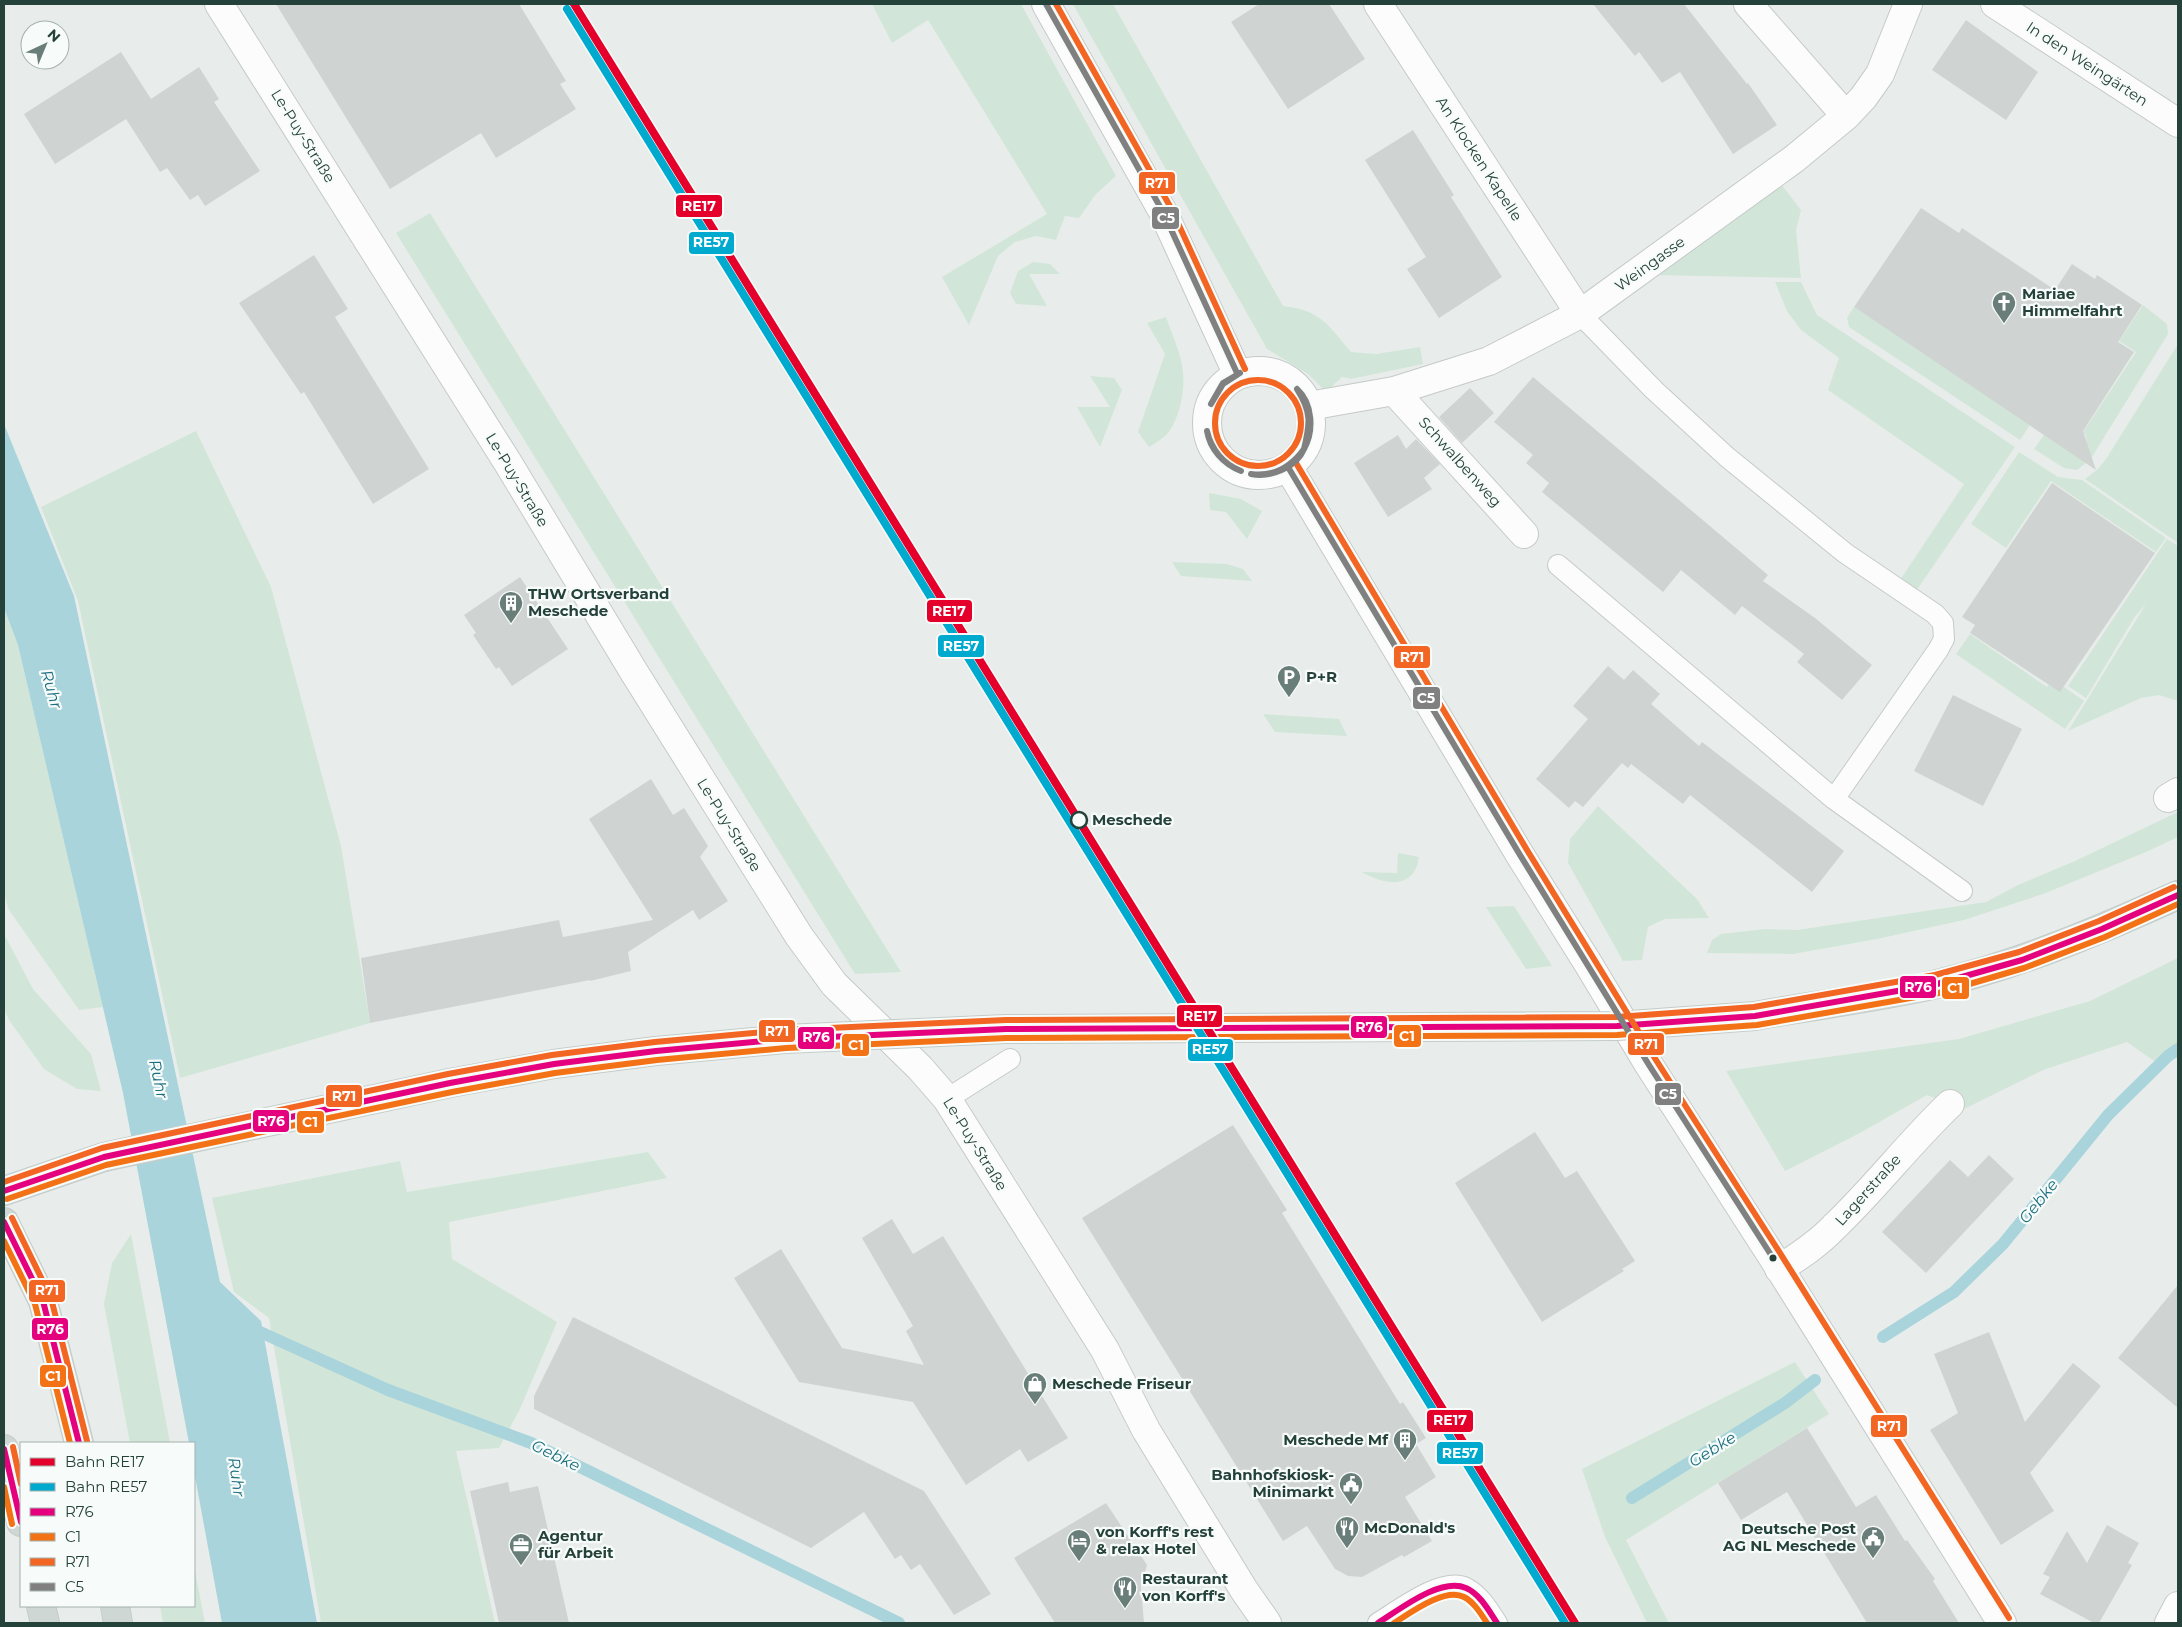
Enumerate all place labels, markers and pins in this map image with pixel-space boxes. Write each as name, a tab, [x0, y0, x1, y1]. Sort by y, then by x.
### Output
place label: Mariae Himmelfahrt	[2022, 284, 2123, 320]
church icon: Mariae Himmelfahrt	[1991, 290, 2017, 324]
place label: THW Ortsverband Meschede	[528, 584, 669, 620]
building icon: THW Ortsverband Meschede	[498, 590, 524, 624]
parking icon: P+R	[1276, 664, 1302, 698]
place label: P+R	[1306, 667, 1337, 686]
place label: Meschede	[1092, 810, 1172, 829]
marker: Meschede	[1070, 811, 1088, 829]
unlabelled marker	[1768, 1253, 1778, 1263]
shop icon: Meschede Friseur	[1022, 1371, 1048, 1405]
place label: Meschede Friseur	[1052, 1374, 1192, 1393]
building icon: Meschede Mf	[1392, 1427, 1418, 1461]
place label: Meschede Mf	[1283, 1430, 1389, 1449]
place label: Bahnhofskiosk- Minimarkt	[1211, 1465, 1334, 1501]
public building icon: Bahnhofskiosk- Minimarkt	[1338, 1471, 1364, 1505]
restaurant icon: McDonald's	[1334, 1515, 1360, 1549]
place label: McDonald's	[1364, 1518, 1455, 1537]
place label: Deutsche Post AG NL Meschede	[1722, 1519, 1856, 1555]
place label: von Korff's rest & relax Hotel	[1095, 1522, 1214, 1558]
public building icon: Deutsche Post AG NL Meschede	[1860, 1525, 1886, 1559]
place label: Agentur für Arbeit	[537, 1526, 614, 1562]
hotel icon: von Korff's rest & relax Hotel	[1066, 1528, 1092, 1562]
office icon: Agentur für Arbeit	[508, 1532, 534, 1566]
place label: Restaurant von Korff's	[1141, 1569, 1229, 1605]
restaurant icon: Restaurant von Korff's	[1112, 1575, 1138, 1609]

